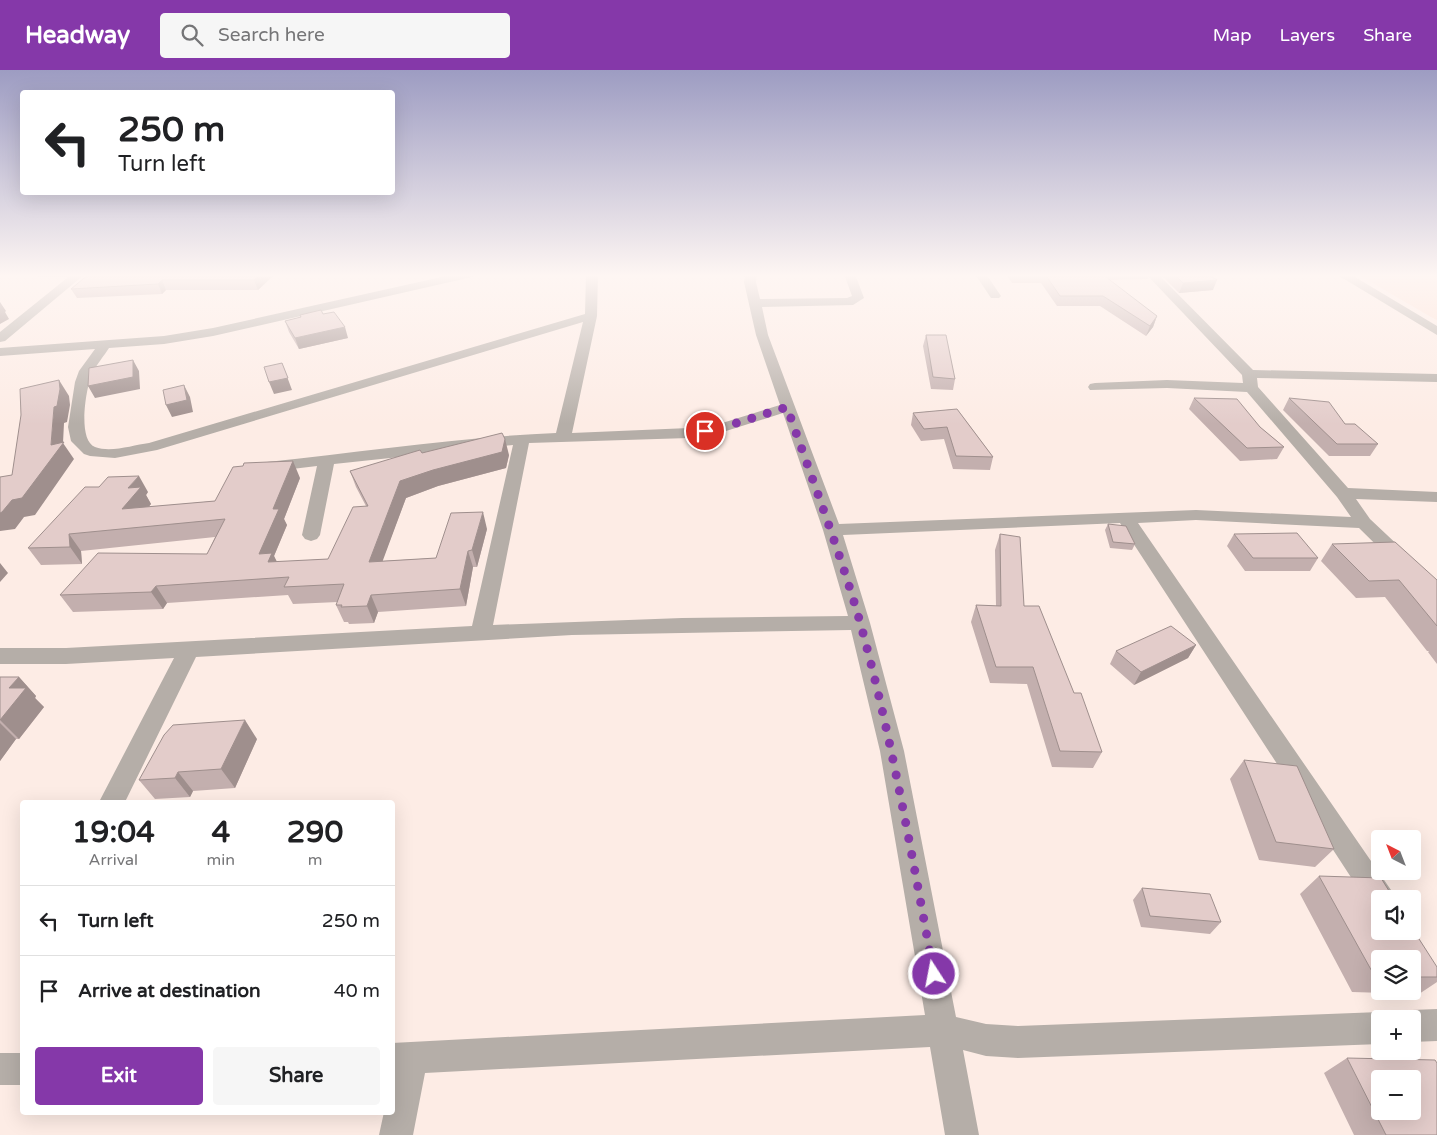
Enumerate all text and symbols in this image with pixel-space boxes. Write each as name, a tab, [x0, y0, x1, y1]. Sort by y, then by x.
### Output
search box	[160, 13, 510, 58]
text: Headway	[25, 21, 130, 50]
icon: search	[178, 21, 206, 49]
text: Search here	[218, 24, 325, 46]
text: Map	[1213, 24, 1252, 46]
text: Layers	[1280, 24, 1335, 46]
text: Share	[1363, 24, 1412, 46]
text: 250 m	[118, 109, 225, 151]
icon: left	[35, 110, 100, 175]
text: Turn left	[118, 151, 206, 177]
pin	[684, 410, 726, 452]
icon: arrive	[691, 417, 719, 445]
text: 19:04	[72, 814, 155, 851]
text: 4	[211, 814, 230, 851]
text: 290	[287, 814, 343, 851]
north arrow	[1371, 830, 1421, 880]
map controls	[1371, 830, 1421, 1120]
text: Arrival	[89, 850, 138, 870]
text: min	[207, 850, 235, 870]
text: m	[308, 850, 322, 870]
button: sound	[1371, 890, 1421, 940]
icon: left	[35, 907, 63, 935]
text: Turn left	[78, 910, 154, 932]
text: 250 m	[322, 910, 380, 932]
position arrow	[907, 947, 959, 999]
button: layers	[1371, 950, 1421, 1000]
icon: arrive	[35, 977, 63, 1005]
text: Arrive at destination	[78, 980, 261, 1002]
text: 40 m	[334, 980, 380, 1002]
button: +	[1371, 1010, 1421, 1060]
button: Exit	[35, 1047, 203, 1105]
button: Share	[213, 1047, 380, 1105]
button: −	[1371, 1070, 1421, 1120]

